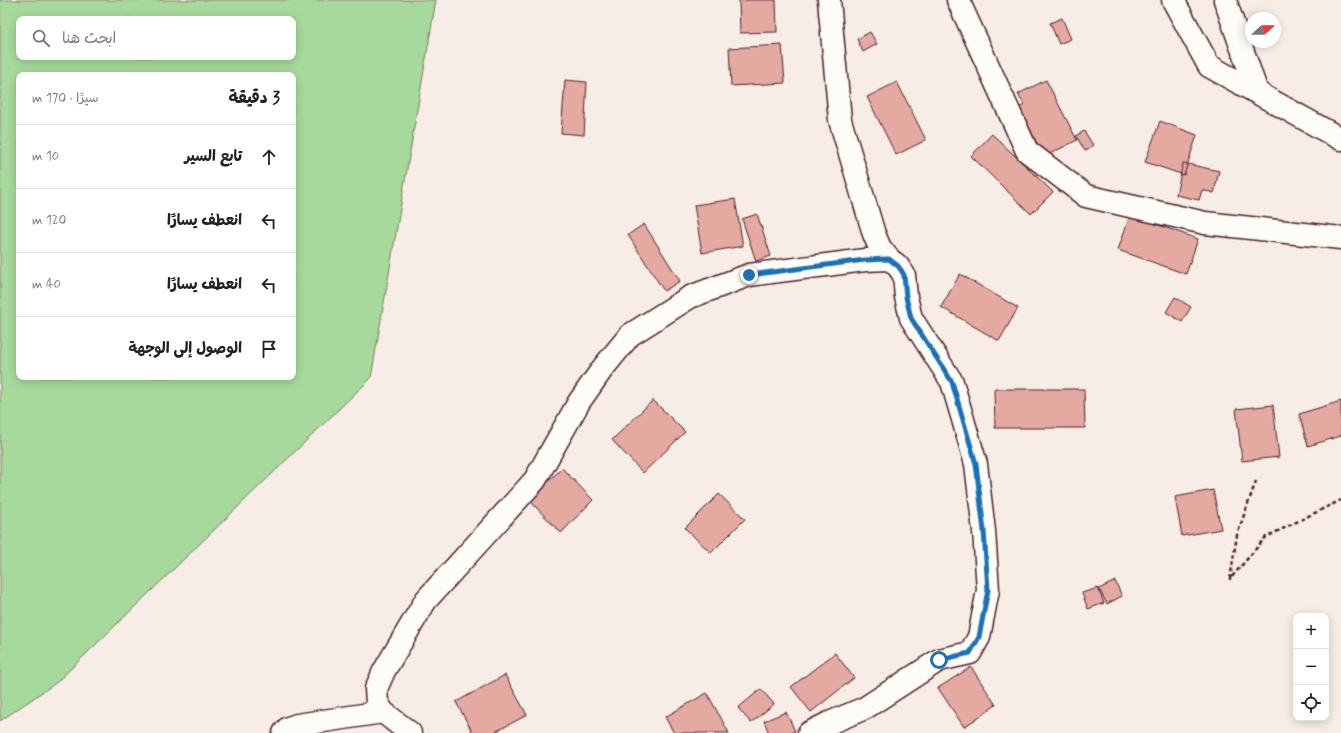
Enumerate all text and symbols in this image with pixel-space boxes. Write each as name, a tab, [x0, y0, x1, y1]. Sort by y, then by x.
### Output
north arrow	[1245, 12, 1281, 48]
search box	[16, 16, 296, 60]
icon: search	[30, 27, 52, 49]
text: ابحث هنا	[62, 29, 116, 49]
text: 3 دقيقة	[229, 87, 280, 109]
text: سيرًا · 170 m	[32, 90, 99, 107]
icon: ahead	[258, 146, 280, 168]
text: تابع السير	[184, 147, 242, 167]
text: 10 m	[32, 148, 59, 165]
icon: left	[258, 210, 280, 232]
text: انعطف يسارًا	[167, 211, 242, 231]
text: 120 m	[32, 212, 66, 229]
route end	[740, 266, 758, 284]
icon: left	[258, 274, 280, 296]
text: انعطف يسارًا	[167, 275, 242, 295]
text: 40 m	[32, 276, 61, 293]
icon: arrive	[258, 338, 280, 360]
text: الوصول إلى الوجهة	[128, 339, 242, 359]
map controls	[1293, 613, 1329, 721]
button: +	[1293, 613, 1329, 649]
button: −	[1293, 649, 1329, 685]
route start	[930, 651, 948, 669]
button: locate	[1293, 685, 1329, 721]

